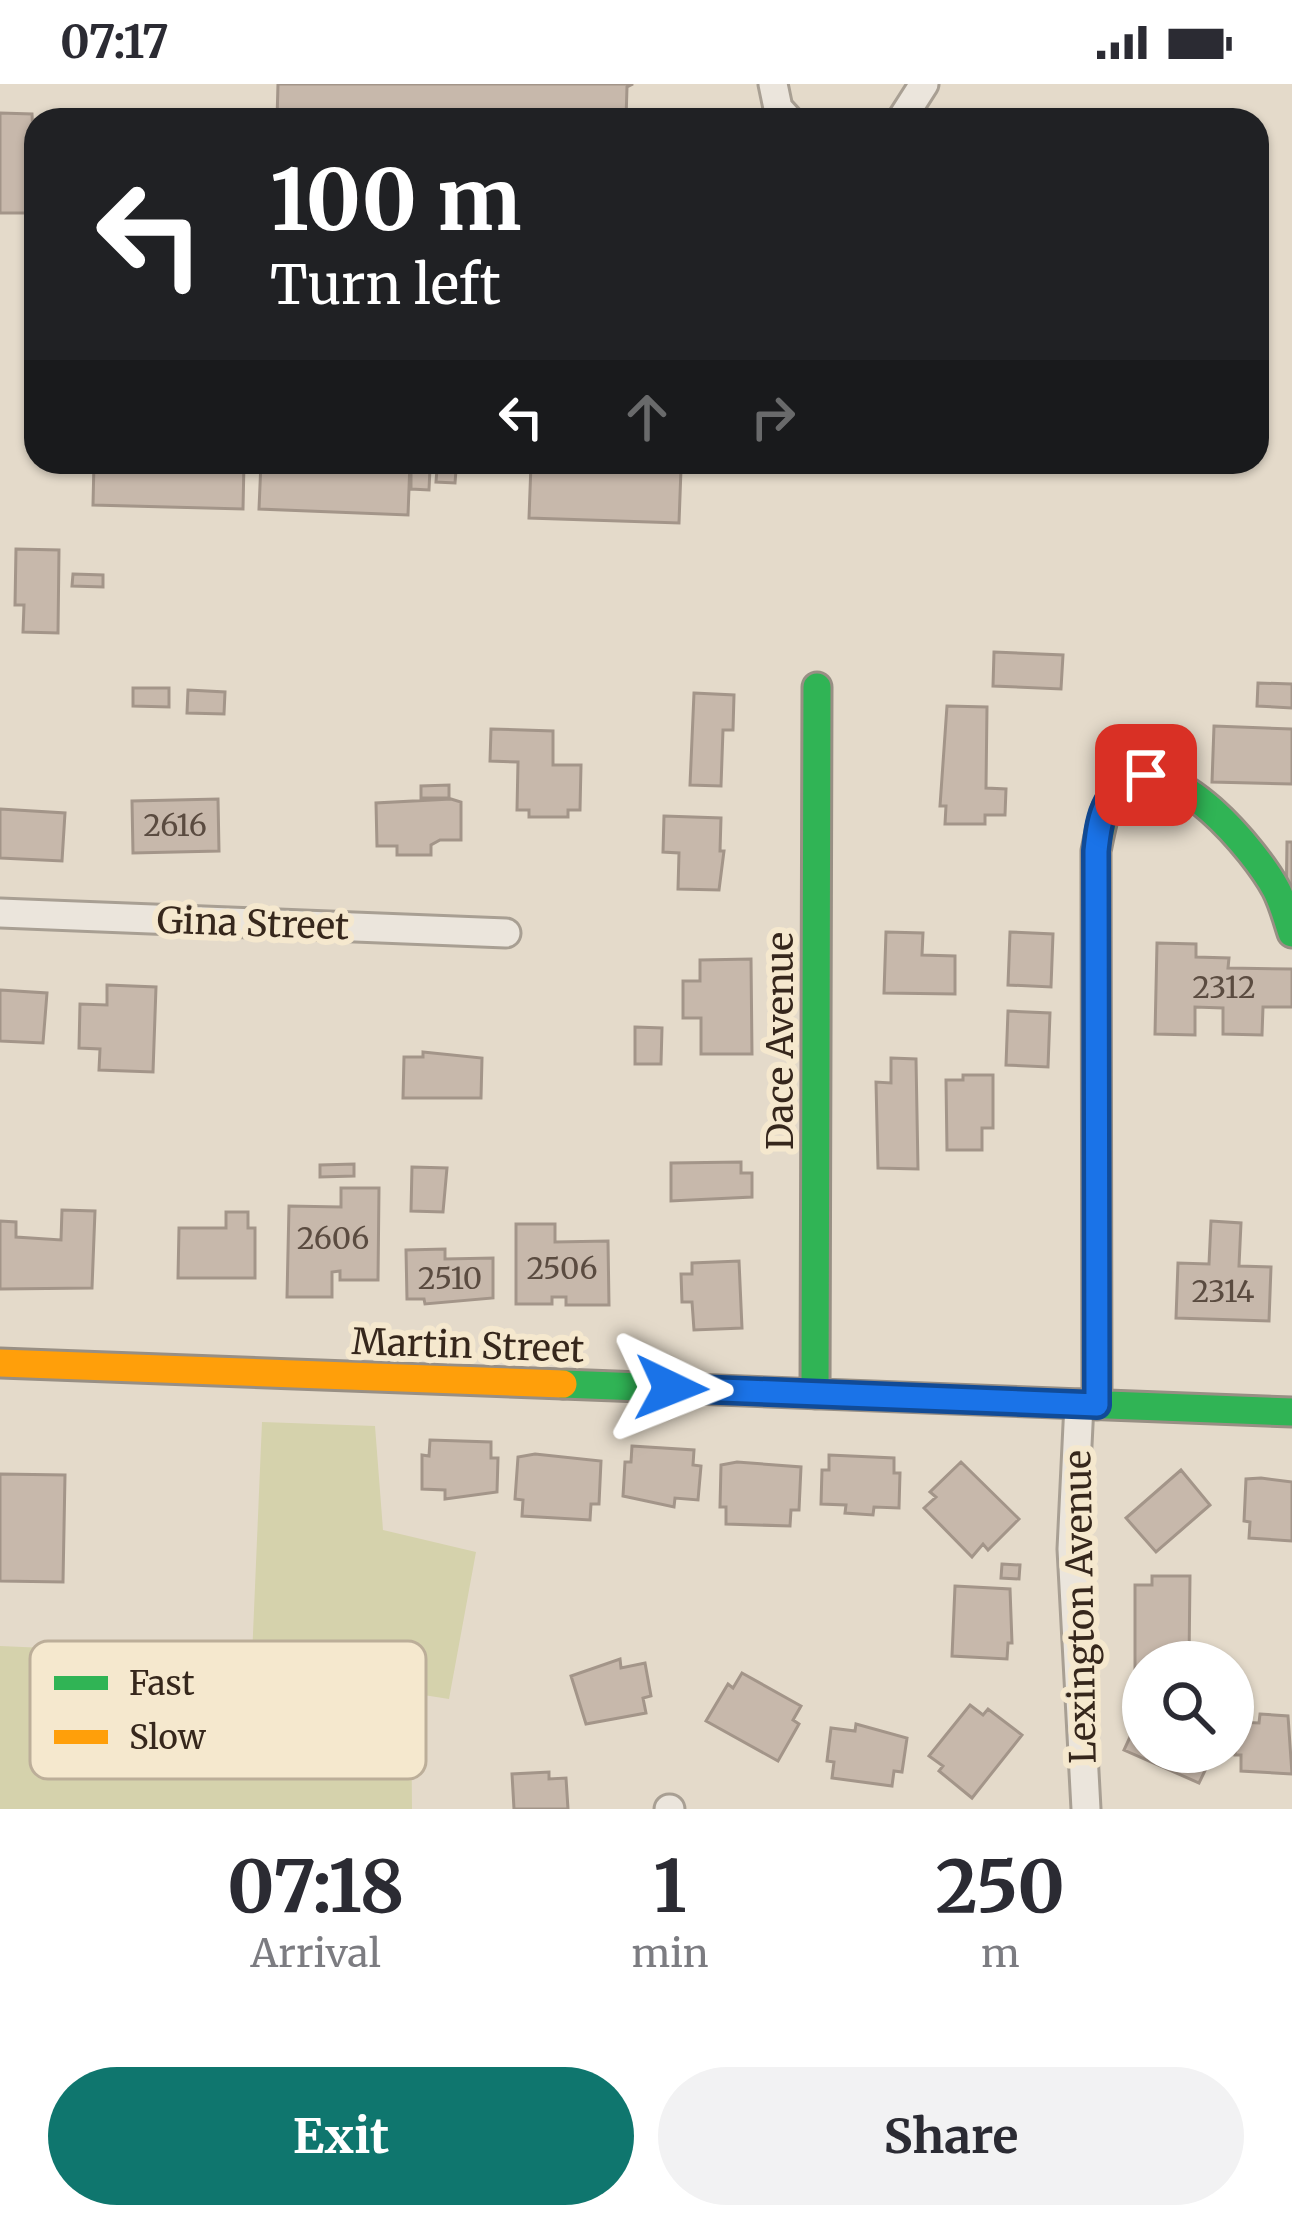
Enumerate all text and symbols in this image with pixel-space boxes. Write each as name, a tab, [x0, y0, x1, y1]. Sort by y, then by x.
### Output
text: 07:17	[60, 14, 169, 70]
text: 100 m	[270, 147, 522, 253]
icon: left	[72, 156, 228, 312]
text: Turn left	[270, 251, 501, 319]
icon: left	[488, 384, 554, 450]
icon: ahead	[614, 384, 680, 450]
icon: right	[740, 384, 806, 450]
pin	[1095, 724, 1197, 826]
icon: arrive	[1113, 742, 1179, 808]
house number: 2616	[143, 806, 207, 844]
street label: Gina Street	[156, 898, 350, 949]
street label: Dace Avenue	[758, 932, 803, 1150]
house number: 2312	[1192, 968, 1256, 1006]
house number: 2606	[297, 1219, 369, 1257]
house number: 2506	[526, 1249, 598, 1287]
house number: 2510	[418, 1259, 482, 1297]
house number: 2314	[1191, 1272, 1255, 1310]
street label: Martin Street	[351, 1319, 585, 1372]
position arrow	[608, 1325, 734, 1451]
street label: Lexington Avenue	[1055, 1450, 1106, 1764]
legend	[30, 1641, 426, 1779]
map controls	[1122, 1641, 1254, 1773]
button: search	[1122, 1641, 1254, 1773]
text: Fast	[129, 1663, 195, 1704]
text: Slow	[129, 1717, 207, 1758]
text: 07:18	[227, 1841, 404, 1932]
text: 1	[653, 1841, 687, 1932]
text: 250	[936, 1841, 1065, 1932]
text: Arrival	[251, 1929, 381, 1978]
text: min	[631, 1929, 709, 1978]
text: m	[981, 1929, 1020, 1978]
button: Exit	[48, 2067, 634, 2205]
button: Share	[658, 2067, 1244, 2205]

